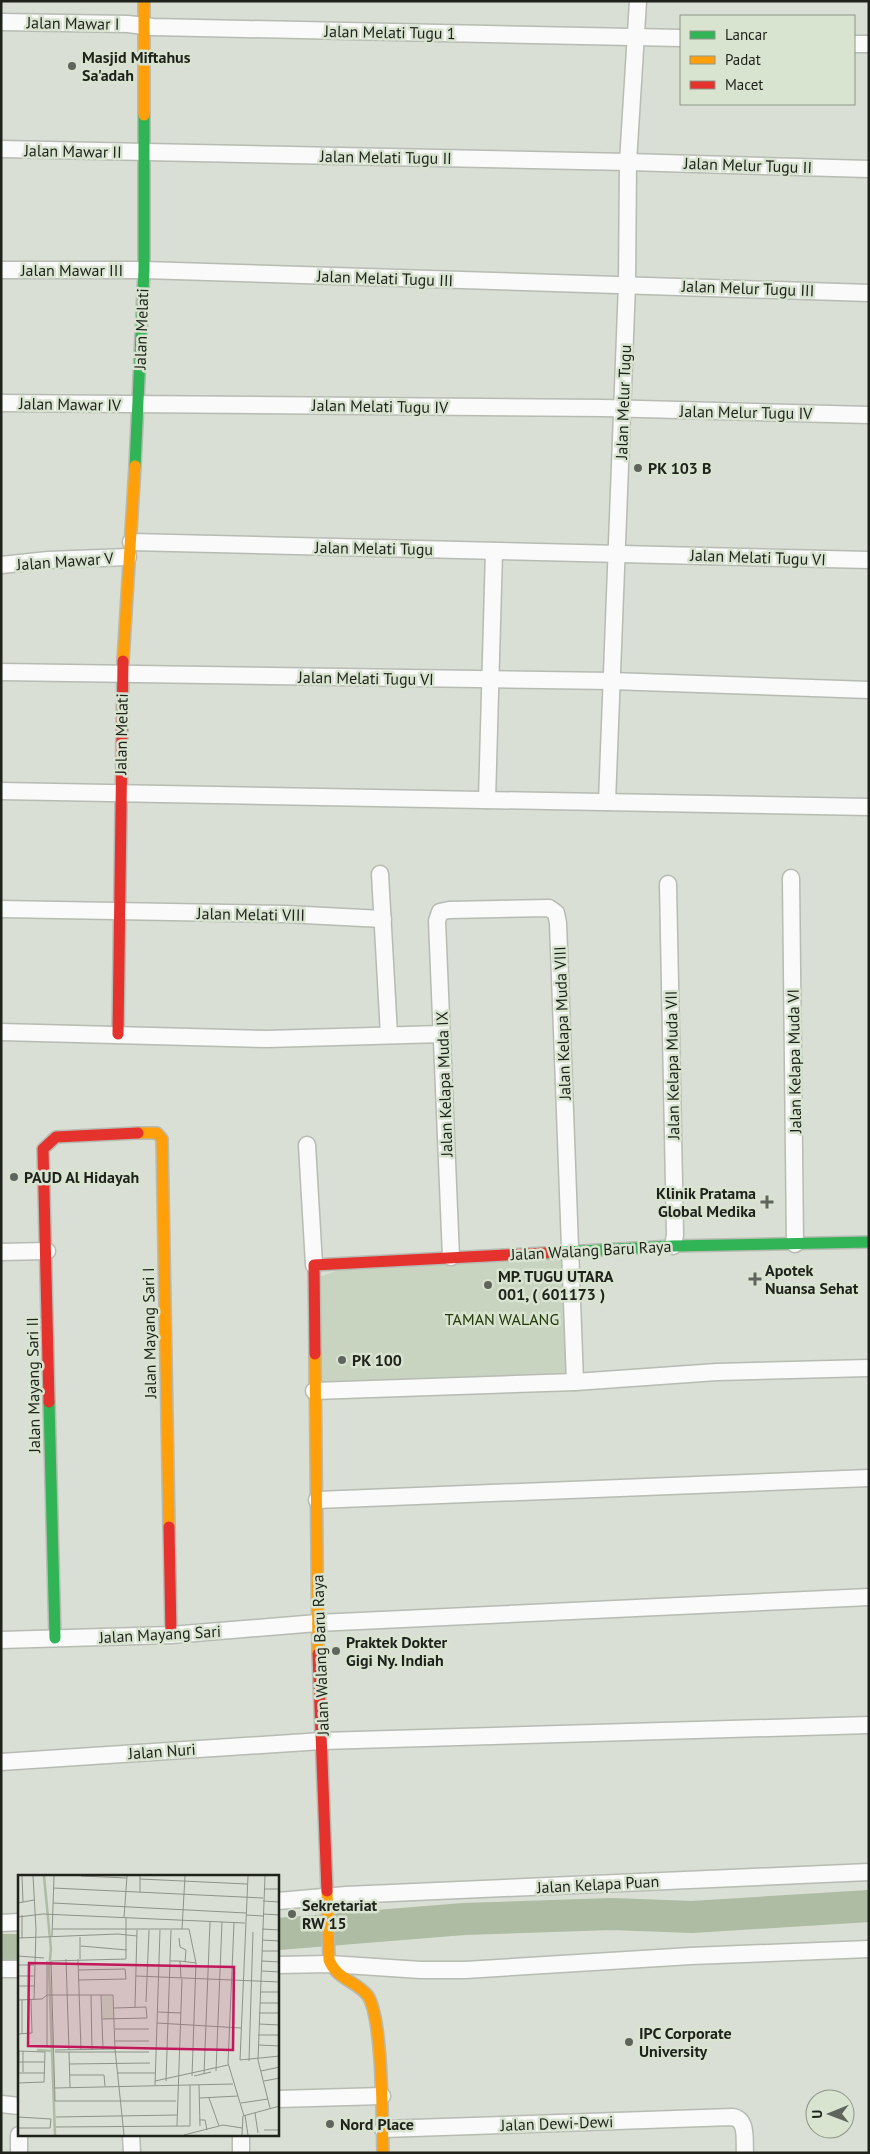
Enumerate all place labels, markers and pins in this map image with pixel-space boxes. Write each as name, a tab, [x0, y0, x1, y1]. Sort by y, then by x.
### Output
place label: Masjid Miftahus Sa'adah	[82, 47, 191, 85]
marker: Masjid Miftahus Sa'adah	[66, 60, 78, 72]
place label: PK 103 B	[648, 458, 711, 478]
marker: PK 103 B	[632, 462, 644, 474]
place label: PAUD Al Hidayah	[24, 1167, 139, 1187]
marker: PAUD Al Hidayah	[8, 1171, 20, 1183]
place label: Klinik Pratama Global Medika	[656, 1183, 756, 1221]
marker: Klinik Pratama Global Medika	[760, 1195, 774, 1209]
place label: Apotek Nuansa Sehat	[765, 1260, 859, 1298]
place label: MP. TUGU UTARA 001, ( 601173 )	[498, 1266, 614, 1304]
marker: Apotek Nuansa Sehat	[749, 1273, 761, 1285]
marker: MP. TUGU UTARA 001, ( 601173 )	[482, 1279, 494, 1291]
place label: PK 100	[352, 1350, 402, 1370]
marker: PK 100	[336, 1354, 348, 1366]
place label: Praktek Dokter Gigi Ny. Indiah	[346, 1632, 448, 1670]
marker: Praktek Dokter Gigi Ny. Indiah	[330, 1645, 342, 1657]
place label: Sekretariat RW 15	[302, 1895, 378, 1933]
marker: Sekretariat RW 15	[286, 1908, 298, 1920]
place label: IPC Corporate University	[639, 2023, 732, 2061]
marker: IPC Corporate University	[623, 2036, 635, 2048]
place label: Nord Place	[340, 2114, 414, 2134]
marker: Nord Place	[324, 2118, 336, 2130]

